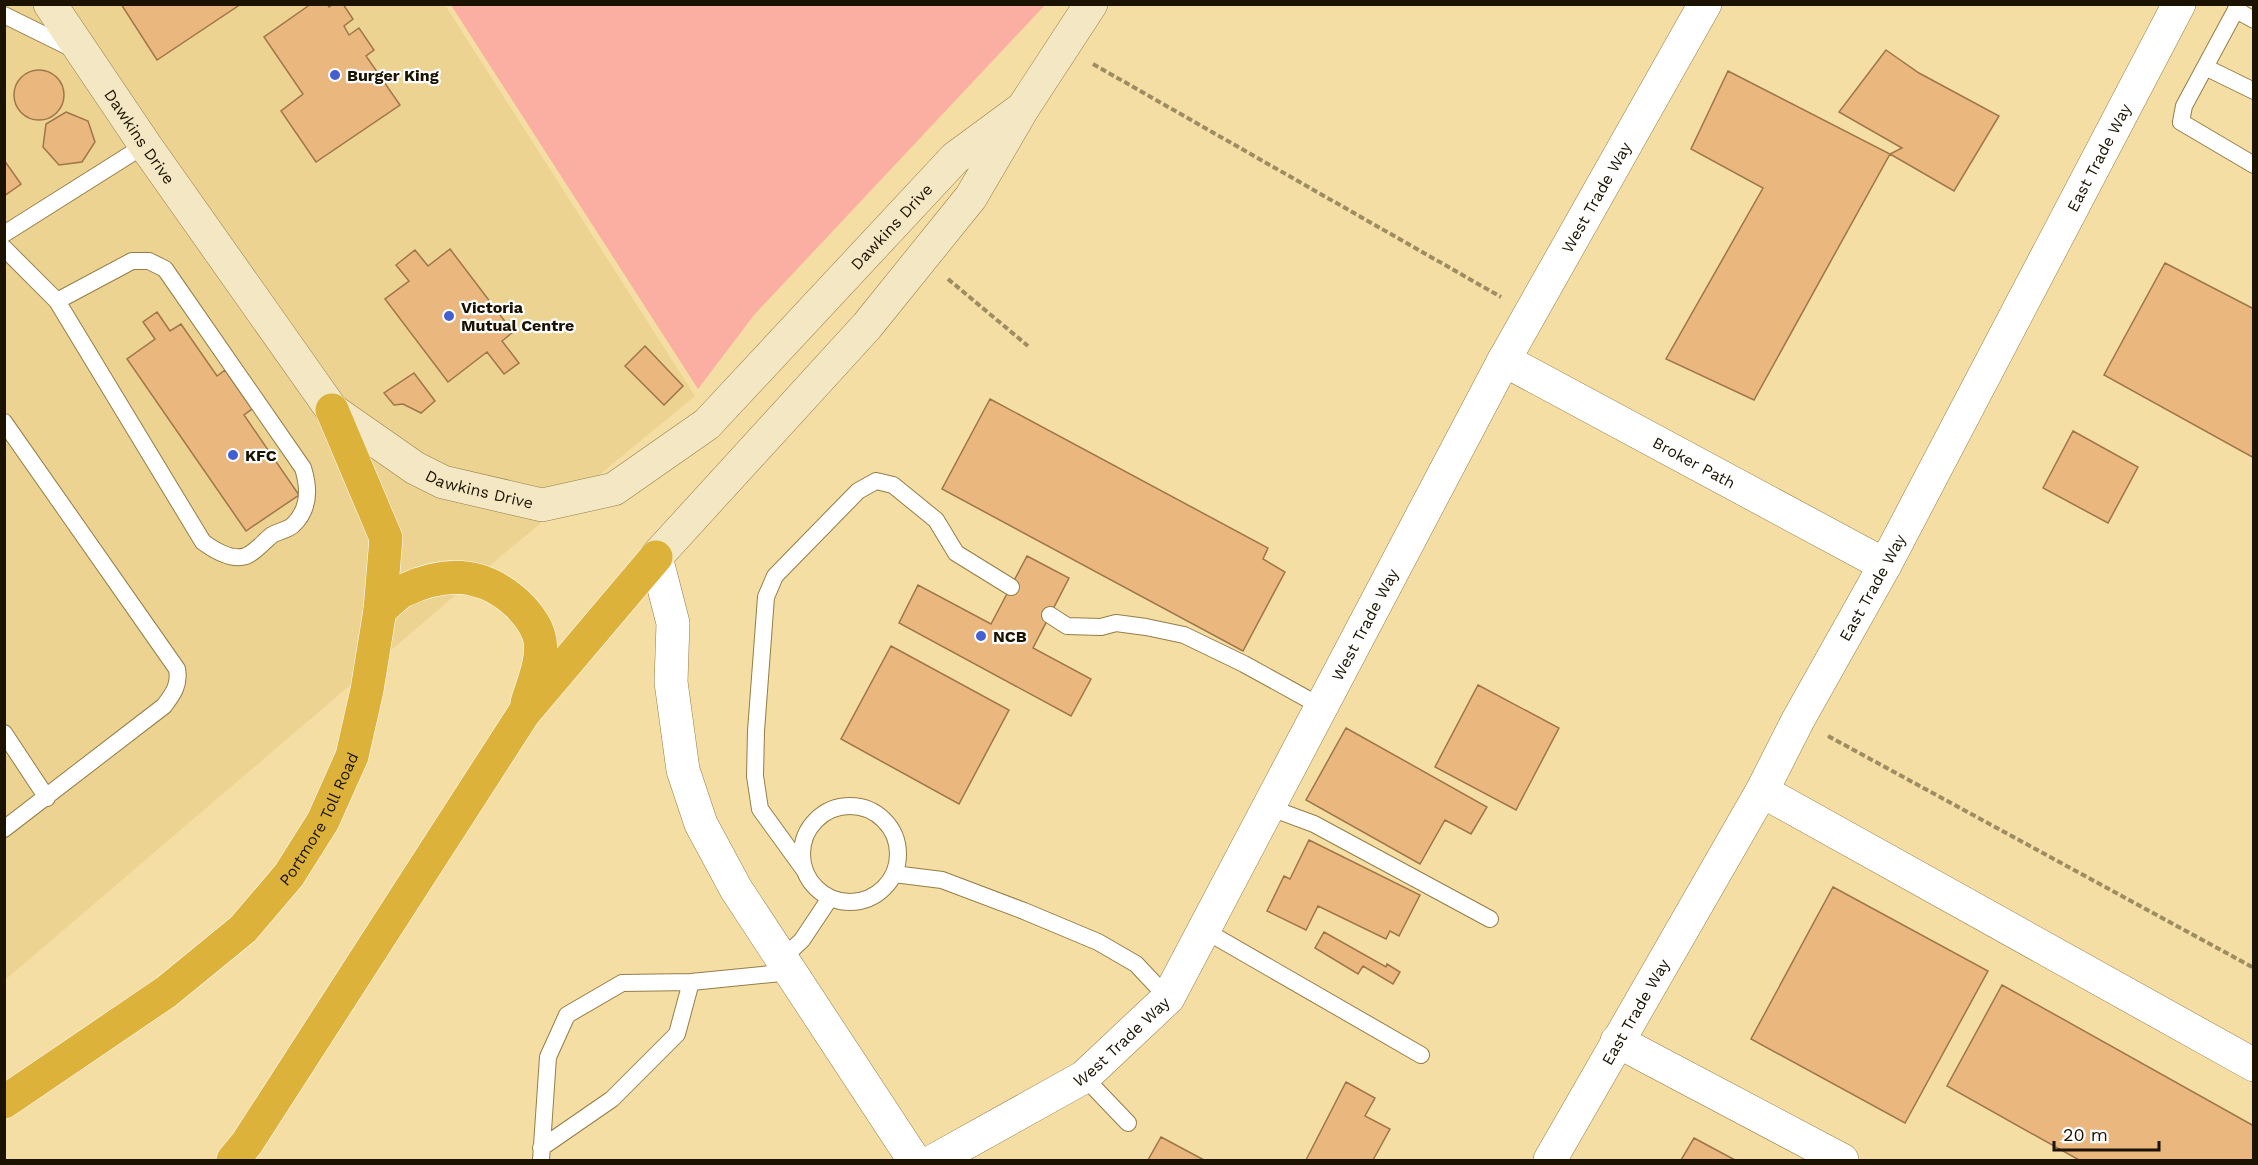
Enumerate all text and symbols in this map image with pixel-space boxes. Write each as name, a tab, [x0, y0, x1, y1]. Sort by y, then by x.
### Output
place label: Burger King	[347, 66, 439, 85]
marker: Burger King	[328, 68, 342, 82]
street label: Dawkins Drive	[100, 86, 179, 188]
street label: East Trade Way	[2063, 100, 2135, 215]
street label: West Trade Way	[1558, 138, 1636, 256]
street label: Dawkins Drive	[847, 180, 936, 274]
place label: Victoria Mutual Centre	[461, 298, 574, 335]
marker: Victoria Mutual Centre	[442, 309, 456, 323]
street label: Broker Path	[1649, 433, 1739, 493]
place label: KFC	[245, 446, 277, 465]
marker: KFC	[226, 448, 240, 462]
street label: Dawkins Drive	[422, 466, 535, 513]
street label: East Trade Way	[1835, 530, 1910, 645]
street label: West Trade Way	[1328, 565, 1403, 684]
place label: NCB	[993, 627, 1027, 646]
marker: NCB	[974, 629, 988, 643]
street label: Portmore Toll Road	[275, 749, 362, 890]
street label: East Trade Way	[1598, 955, 1674, 1068]
street label: West Trade Way	[1070, 992, 1174, 1091]
scale bar	[2054, 1114, 2159, 1152]
text: 20 m	[2063, 1124, 2108, 1145]

